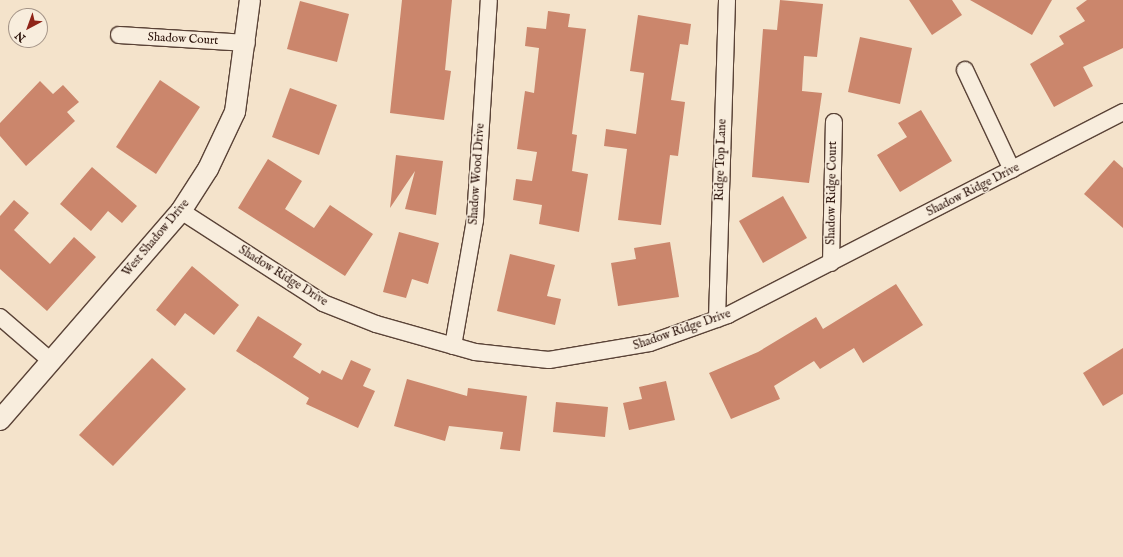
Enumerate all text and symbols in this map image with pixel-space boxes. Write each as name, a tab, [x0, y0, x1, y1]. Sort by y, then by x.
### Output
north arrow	[8, 8, 48, 48]
text: N	[13, 28, 29, 45]
street label: Shadow Court	[147, 30, 219, 48]
street label: Ridge Top Lane	[712, 119, 730, 201]
street label: Shadow Wood Drive	[466, 123, 488, 225]
street label: Shadow Ridge Court	[824, 141, 840, 245]
street label: Shadow Ridge Drive	[924, 160, 1022, 220]
street label: West Shadow Drive	[120, 197, 192, 279]
street label: Shadow Ridge Drive	[236, 243, 330, 309]
street label: Shadow Ridge Drive	[631, 307, 733, 353]

